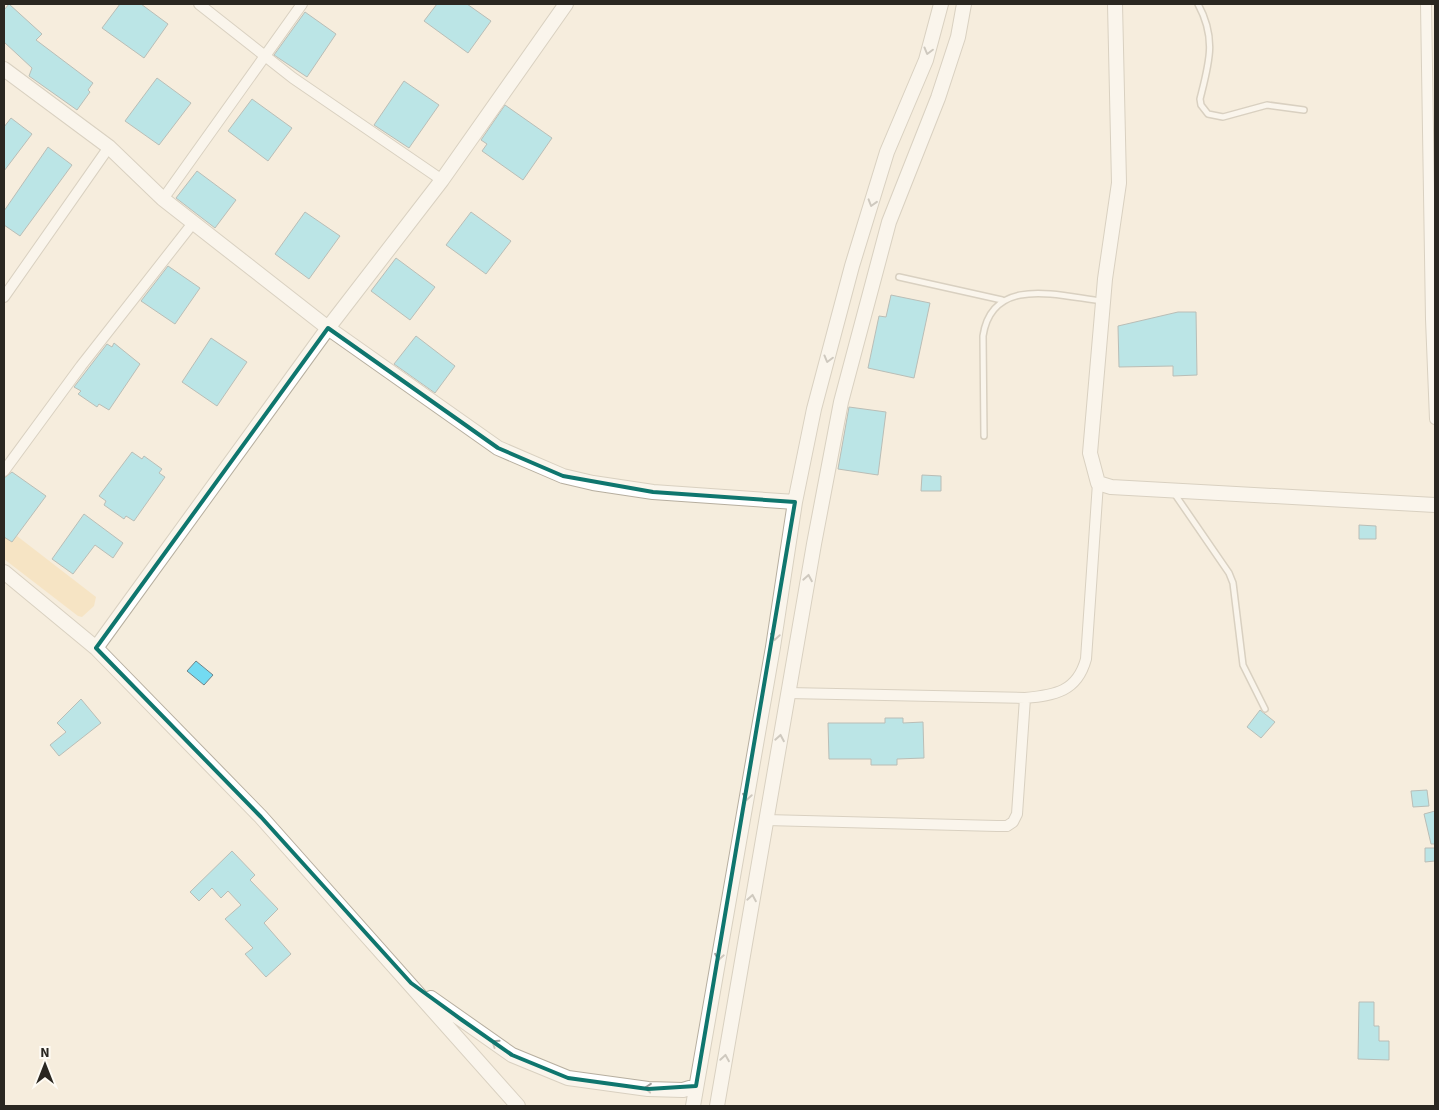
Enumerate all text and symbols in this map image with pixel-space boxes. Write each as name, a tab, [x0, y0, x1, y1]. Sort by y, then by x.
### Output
one-way arrow	[923, 46, 934, 55]
one-way arrow	[867, 198, 877, 207]
one-way arrow	[823, 355, 833, 363]
one-way arrow	[802, 573, 812, 582]
one-way arrow	[770, 632, 780, 641]
one-way arrow	[774, 734, 784, 742]
one-way arrow	[742, 792, 752, 801]
one-way arrow	[747, 894, 757, 902]
one-way arrow	[715, 953, 725, 961]
north arrow	[20, 1040, 70, 1090]
one-way arrow	[491, 1040, 500, 1049]
text: N	[40, 1043, 50, 1063]
one-way arrow	[719, 1054, 729, 1063]
one-way arrow	[644, 1083, 652, 1094]

